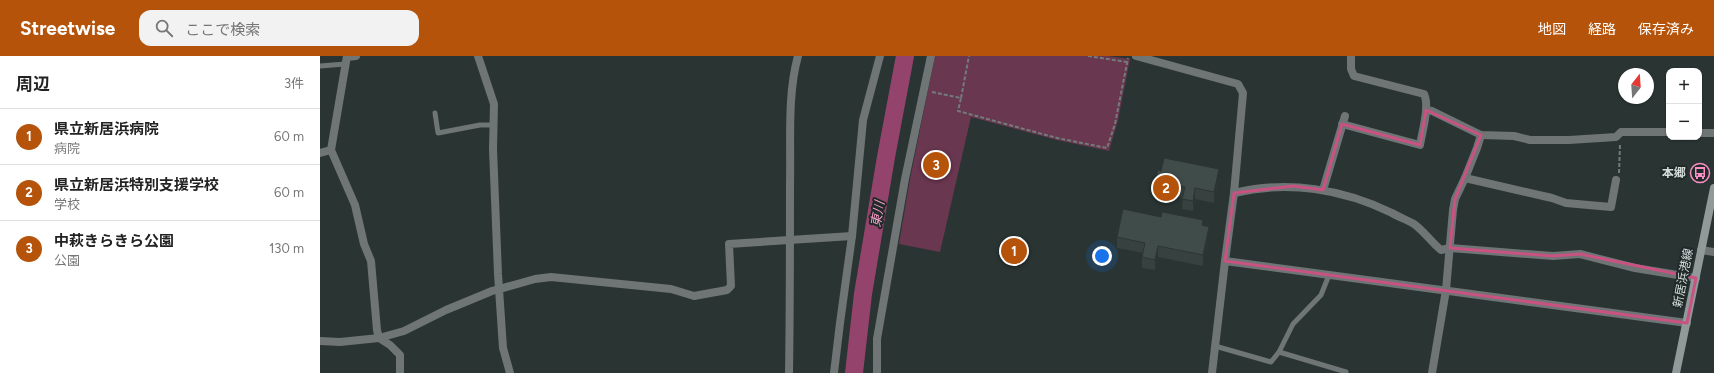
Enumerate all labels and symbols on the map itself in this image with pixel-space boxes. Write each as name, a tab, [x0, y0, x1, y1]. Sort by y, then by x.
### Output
north arrow	[1618, 68, 1654, 104]
pin: 3	[923, 150, 949, 180]
bus stop icon: 本郷	[1689, 162, 1711, 184]
place label: 本郷	[1662, 166, 1686, 180]
pin: 2	[1153, 173, 1179, 203]
water label: 東川	[868, 198, 887, 228]
pin: 1	[1001, 236, 1027, 266]
your location	[1092, 246, 1112, 266]
street label: 新居浜港線	[1670, 247, 1696, 309]

